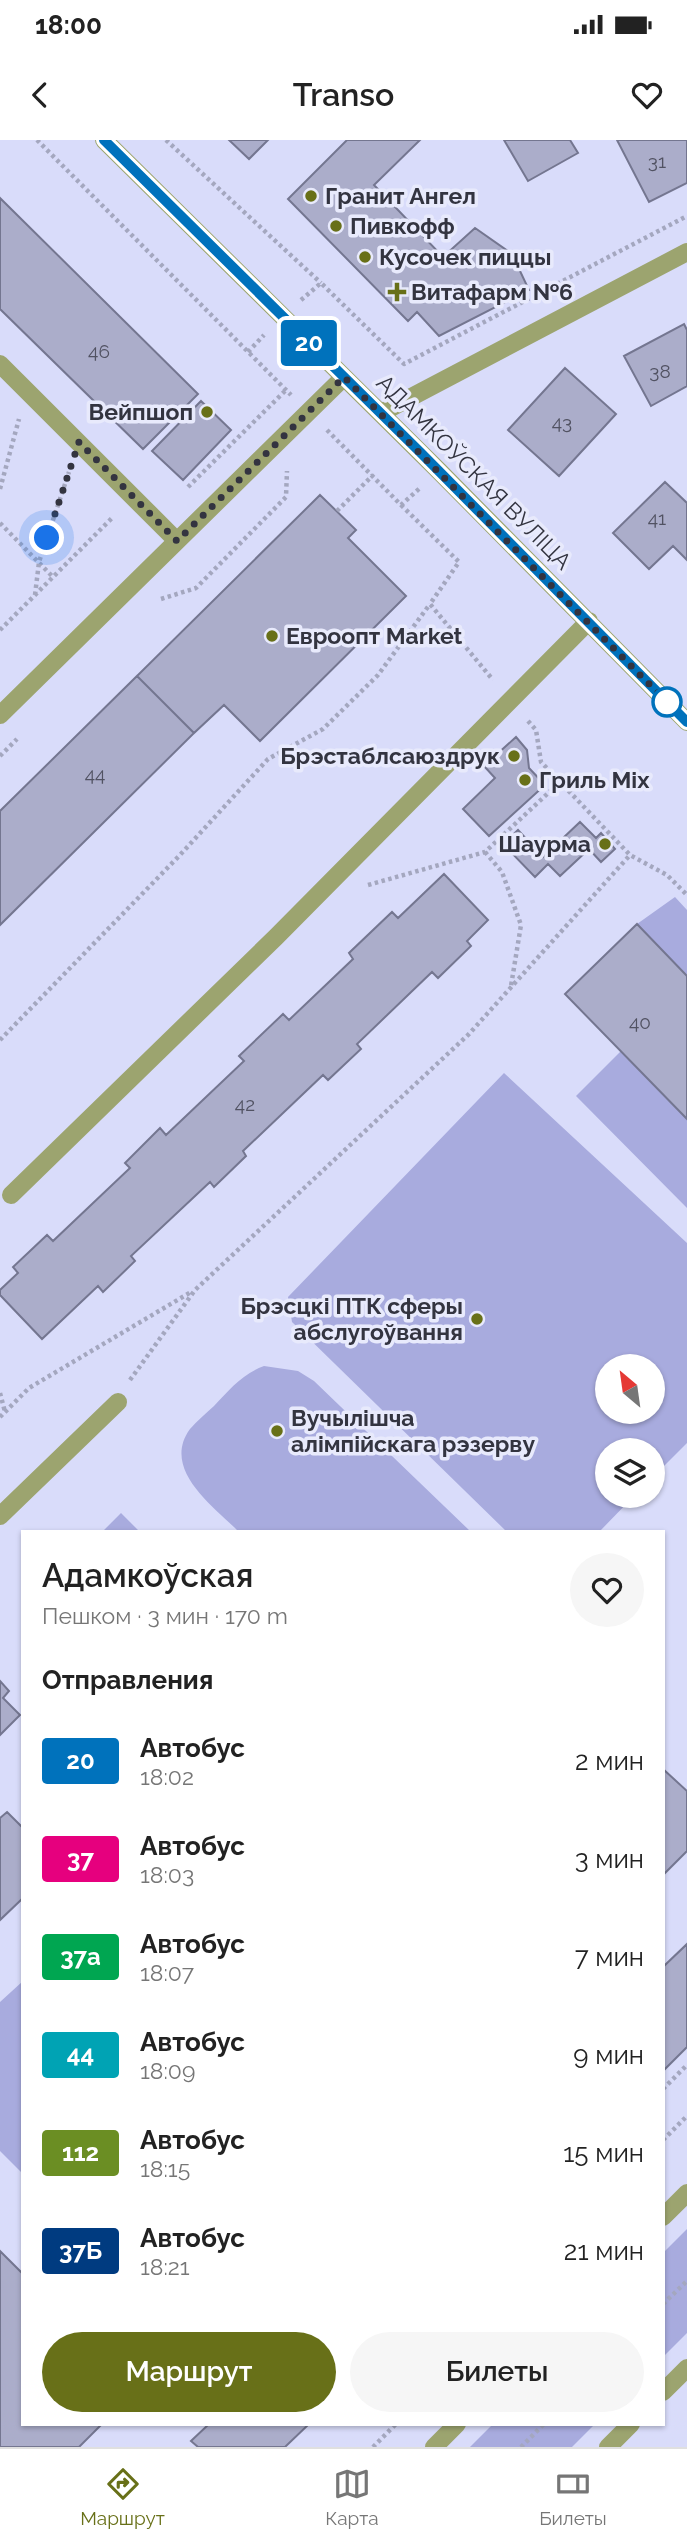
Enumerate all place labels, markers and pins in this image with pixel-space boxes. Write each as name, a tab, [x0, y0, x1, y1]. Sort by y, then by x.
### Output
place label: Гранит Ангел	[325, 182, 476, 209]
marker: Гранит Ангел	[303, 188, 319, 204]
place label: Пивкофф	[350, 212, 455, 239]
marker: Пивкофф	[328, 218, 344, 234]
place label: Кусочек пиццы	[379, 243, 551, 270]
marker: Кусочек пиццы	[357, 249, 373, 265]
place label: Витафарм №6	[411, 278, 573, 305]
marker: Витафарм №6	[389, 284, 405, 300]
place label: Вейпшоп	[89, 398, 193, 425]
marker: Вейпшоп	[199, 404, 215, 420]
place label: Евроопт Market	[286, 622, 463, 649]
marker: Евроопт Market	[264, 628, 280, 644]
unlabelled marker	[652, 687, 682, 717]
place label: Брэстаблсаюздрук	[280, 742, 500, 769]
marker: Брэстаблсаюздрук	[506, 748, 522, 764]
place label: Гриль Mix	[539, 766, 650, 793]
marker: Гриль Mix	[517, 772, 533, 788]
place label: Шаурма	[498, 830, 591, 857]
marker: Шаурма	[597, 836, 613, 852]
place label: Брэсцкі ПТК сферы абслугоўвання	[240, 1292, 463, 1345]
marker: Брэсцкі ПТК сферы абслугоўвання	[469, 1311, 485, 1327]
place label: Вучылішча алімпійскага рэзерву	[291, 1404, 535, 1457]
marker: Вучылішча алімпійскага рэзерву	[269, 1423, 285, 1439]

